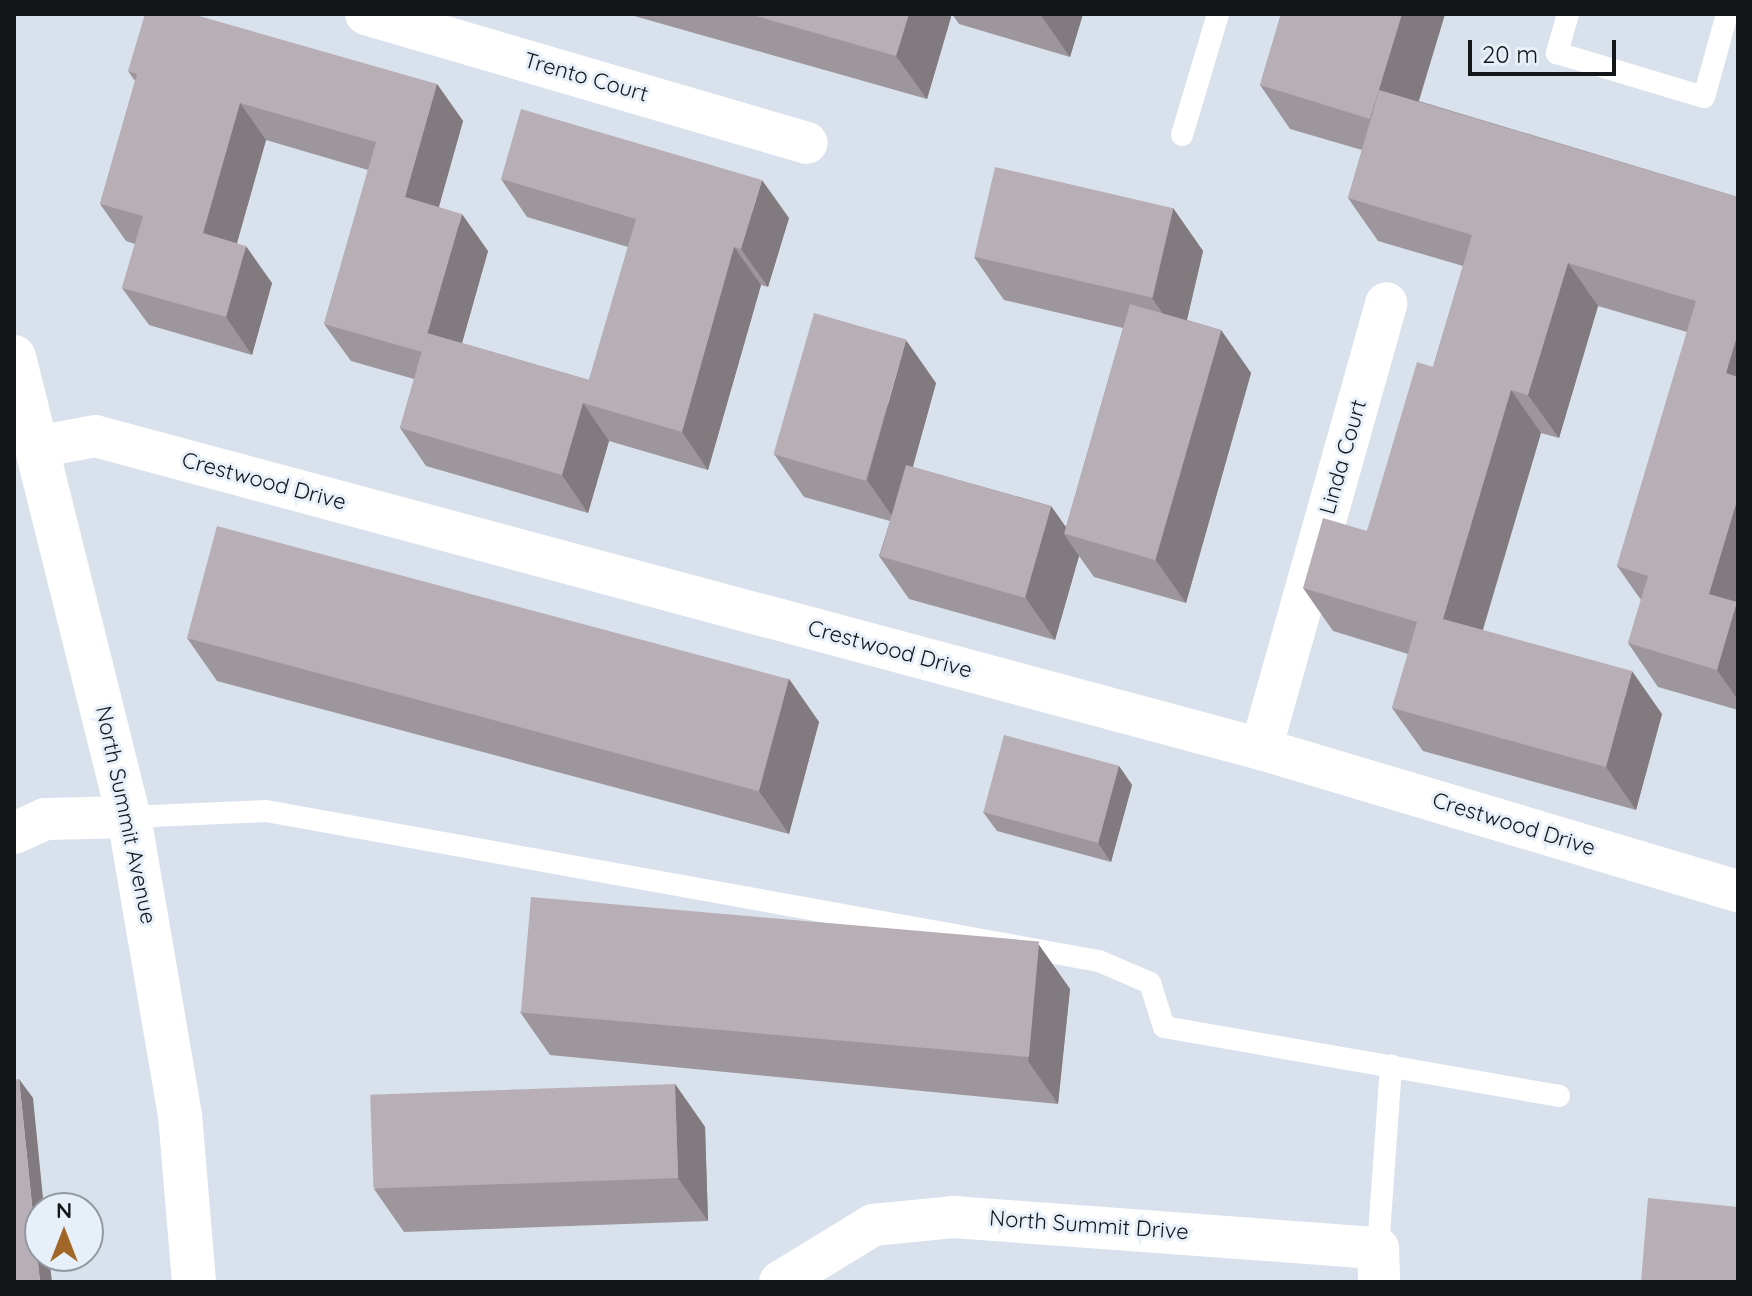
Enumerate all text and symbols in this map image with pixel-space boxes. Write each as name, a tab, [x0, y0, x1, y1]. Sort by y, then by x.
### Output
scale bar	[1472, 24, 1620, 74]
text: 20 m	[1482, 39, 1538, 69]
street label: Trento Court	[521, 47, 651, 107]
street label: Linda Court	[1314, 397, 1372, 517]
street label: Crestwood Drive	[179, 446, 349, 516]
street label: Crestwood Drive	[805, 614, 975, 684]
street label: North Summit Avenue	[90, 704, 162, 926]
street label: Crestwood Drive	[1429, 787, 1599, 861]
north arrow	[24, 1192, 104, 1272]
text: N	[56, 1196, 72, 1224]
street label: North Summit Drive	[988, 1205, 1190, 1245]

